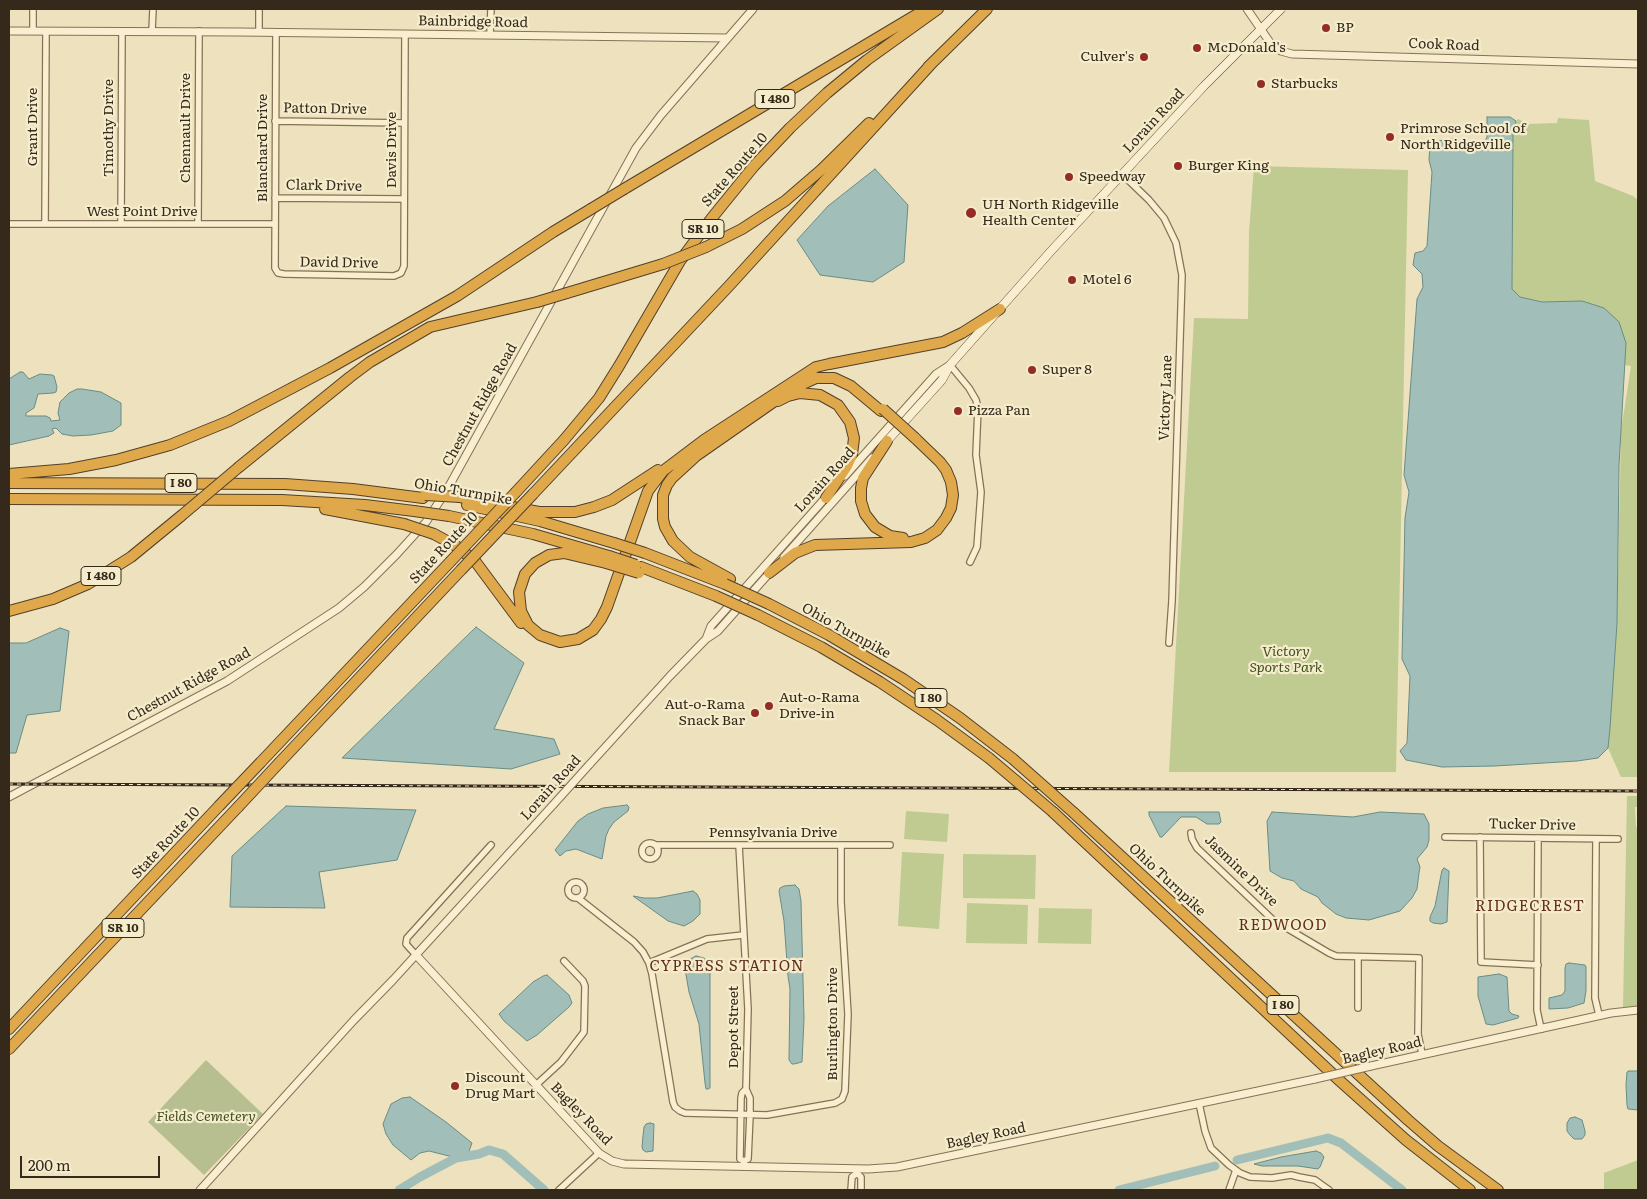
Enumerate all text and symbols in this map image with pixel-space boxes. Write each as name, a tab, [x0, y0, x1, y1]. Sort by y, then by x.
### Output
street label: Bainbridge Road	[418, 13, 528, 31]
place label: BP	[1336, 20, 1354, 36]
marker: BP	[1320, 22, 1332, 34]
street label: Cook Road	[1408, 35, 1480, 55]
place label: McDonald's	[1207, 40, 1286, 56]
marker: McDonald's	[1191, 42, 1203, 54]
place label: Culver's	[1080, 49, 1134, 65]
marker: Culver's	[1138, 51, 1150, 63]
street label: Chennault Drive	[178, 73, 194, 183]
place label: Starbucks	[1271, 76, 1338, 92]
marker: Starbucks	[1255, 78, 1267, 90]
street label: Timothy Drive	[101, 79, 117, 177]
street label: Lorain Road	[1120, 85, 1188, 157]
street label: Grant Drive	[25, 88, 41, 166]
road number: I 480	[755, 90, 795, 108]
street label: Blanchard Drive	[255, 94, 271, 202]
street label: Patton Drive	[283, 100, 367, 118]
street label: Davis Drive	[384, 112, 400, 188]
place label: Primrose School of North Ridgeville	[1400, 121, 1526, 154]
street label: State Route 10	[698, 130, 772, 210]
marker: Primrose School of North Ridgeville	[1384, 131, 1396, 143]
place label: Burger King	[1188, 158, 1269, 174]
marker: Burger King	[1172, 160, 1184, 172]
place label: Speedway	[1079, 169, 1146, 185]
marker: Speedway	[1063, 171, 1075, 183]
street label: Clark Drive	[286, 177, 362, 195]
place label: UH North Ridgeville Health Center	[982, 197, 1119, 230]
street label: West Point Drive	[86, 204, 198, 220]
marker: UH North Ridgeville Health Center	[964, 206, 978, 220]
road number: SR 10	[682, 220, 724, 238]
street label: David Drive	[299, 254, 379, 272]
place label: Motel 6	[1082, 272, 1131, 288]
marker: Motel 6	[1066, 274, 1078, 286]
street label: Chestnut Ridge Road	[439, 340, 521, 470]
street label: Victory Lane	[1156, 355, 1176, 441]
place label: Super 8	[1042, 362, 1092, 378]
marker: Super 8	[1026, 364, 1038, 376]
place label: Pizza Pan	[968, 403, 1030, 419]
marker: Pizza Pan	[952, 405, 964, 417]
street label: Lorain Road	[791, 444, 859, 516]
road number: I 80	[165, 473, 197, 492]
street label: Ohio Turnpike	[413, 475, 513, 509]
street label: State Route 10	[406, 509, 482, 587]
road number: I 480	[81, 566, 121, 586]
street label: Ohio Turnpike	[799, 600, 893, 662]
street label: Chestnut Ridge Road	[124, 644, 254, 726]
park label: Victory Sports Park	[1249, 644, 1323, 676]
road number: I 80	[915, 688, 947, 708]
place label: Aut-o-Rama Drive-in	[779, 690, 859, 722]
place label: Aut-o-Rama Snack Bar	[665, 697, 745, 730]
marker: Aut-o-Rama Drive-in	[763, 700, 775, 712]
marker: Aut-o-Rama Snack Bar	[749, 707, 761, 719]
street label: Lorain Road	[517, 752, 585, 824]
street label: State Route 10	[128, 804, 204, 882]
street label: Tucker Drive	[1488, 816, 1576, 834]
street label: Pennsylvania Drive	[709, 825, 837, 841]
street label: Jasmine Drive	[1201, 832, 1281, 910]
street label: Ohio Turnpike	[1125, 840, 1209, 920]
district label: RIDGECREST	[1474, 898, 1586, 916]
district label: REDWOOD	[1238, 917, 1328, 935]
road number: SR 10	[102, 918, 144, 938]
district label: CYPRESS STATION	[648, 958, 806, 976]
street label: Burlington Drive	[825, 967, 841, 1081]
street label: Depot Street	[726, 986, 742, 1068]
road number: I 80	[1267, 996, 1299, 1014]
street label: Bagley Road	[1341, 1034, 1423, 1068]
place label: Discount Drug Mart	[465, 1070, 535, 1102]
street label: Bagley Road	[547, 1079, 615, 1149]
marker: Discount Drug Mart	[449, 1080, 461, 1092]
park label: Fields Cemetery	[156, 1109, 256, 1125]
street label: Bagley Road	[945, 1119, 1027, 1153]
scale bar	[22, 1146, 162, 1178]
text: 200 m	[28, 1153, 71, 1176]

